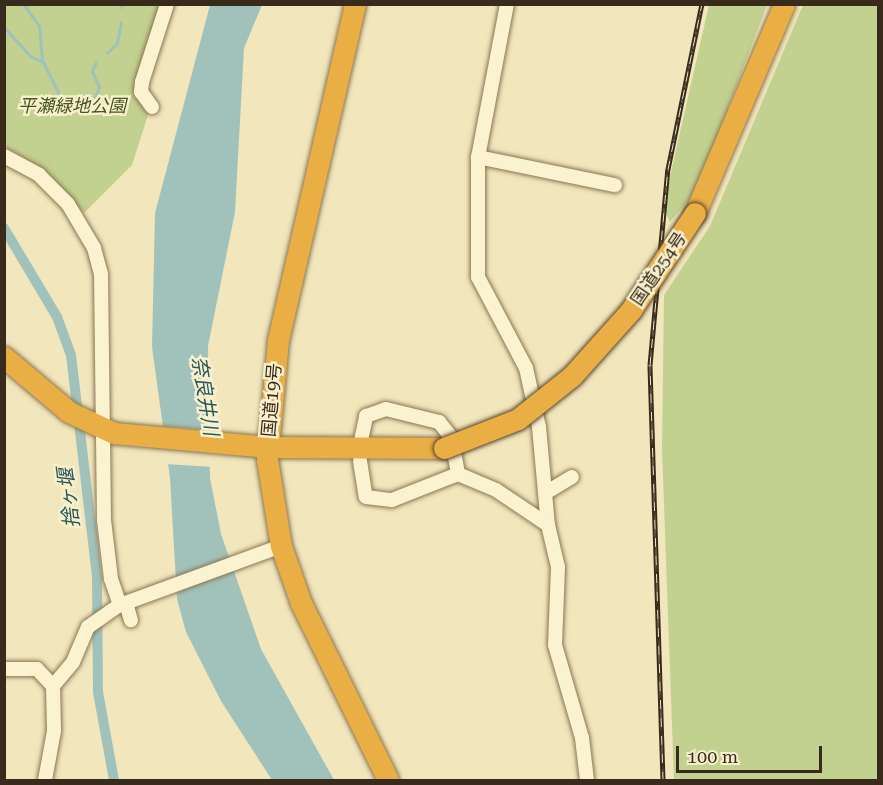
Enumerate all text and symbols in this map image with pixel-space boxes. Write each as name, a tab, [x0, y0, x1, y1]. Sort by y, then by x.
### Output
park label: 平瀬緑地公園	[18, 95, 126, 117]
street label: 国道254号	[626, 228, 692, 310]
water label: 奈良井川	[187, 355, 223, 437]
street label: 国道19号	[258, 362, 286, 438]
water label: 捨ヶ堰	[53, 467, 85, 529]
scale bar	[679, 734, 824, 772]
text: 100 m	[687, 746, 738, 767]

